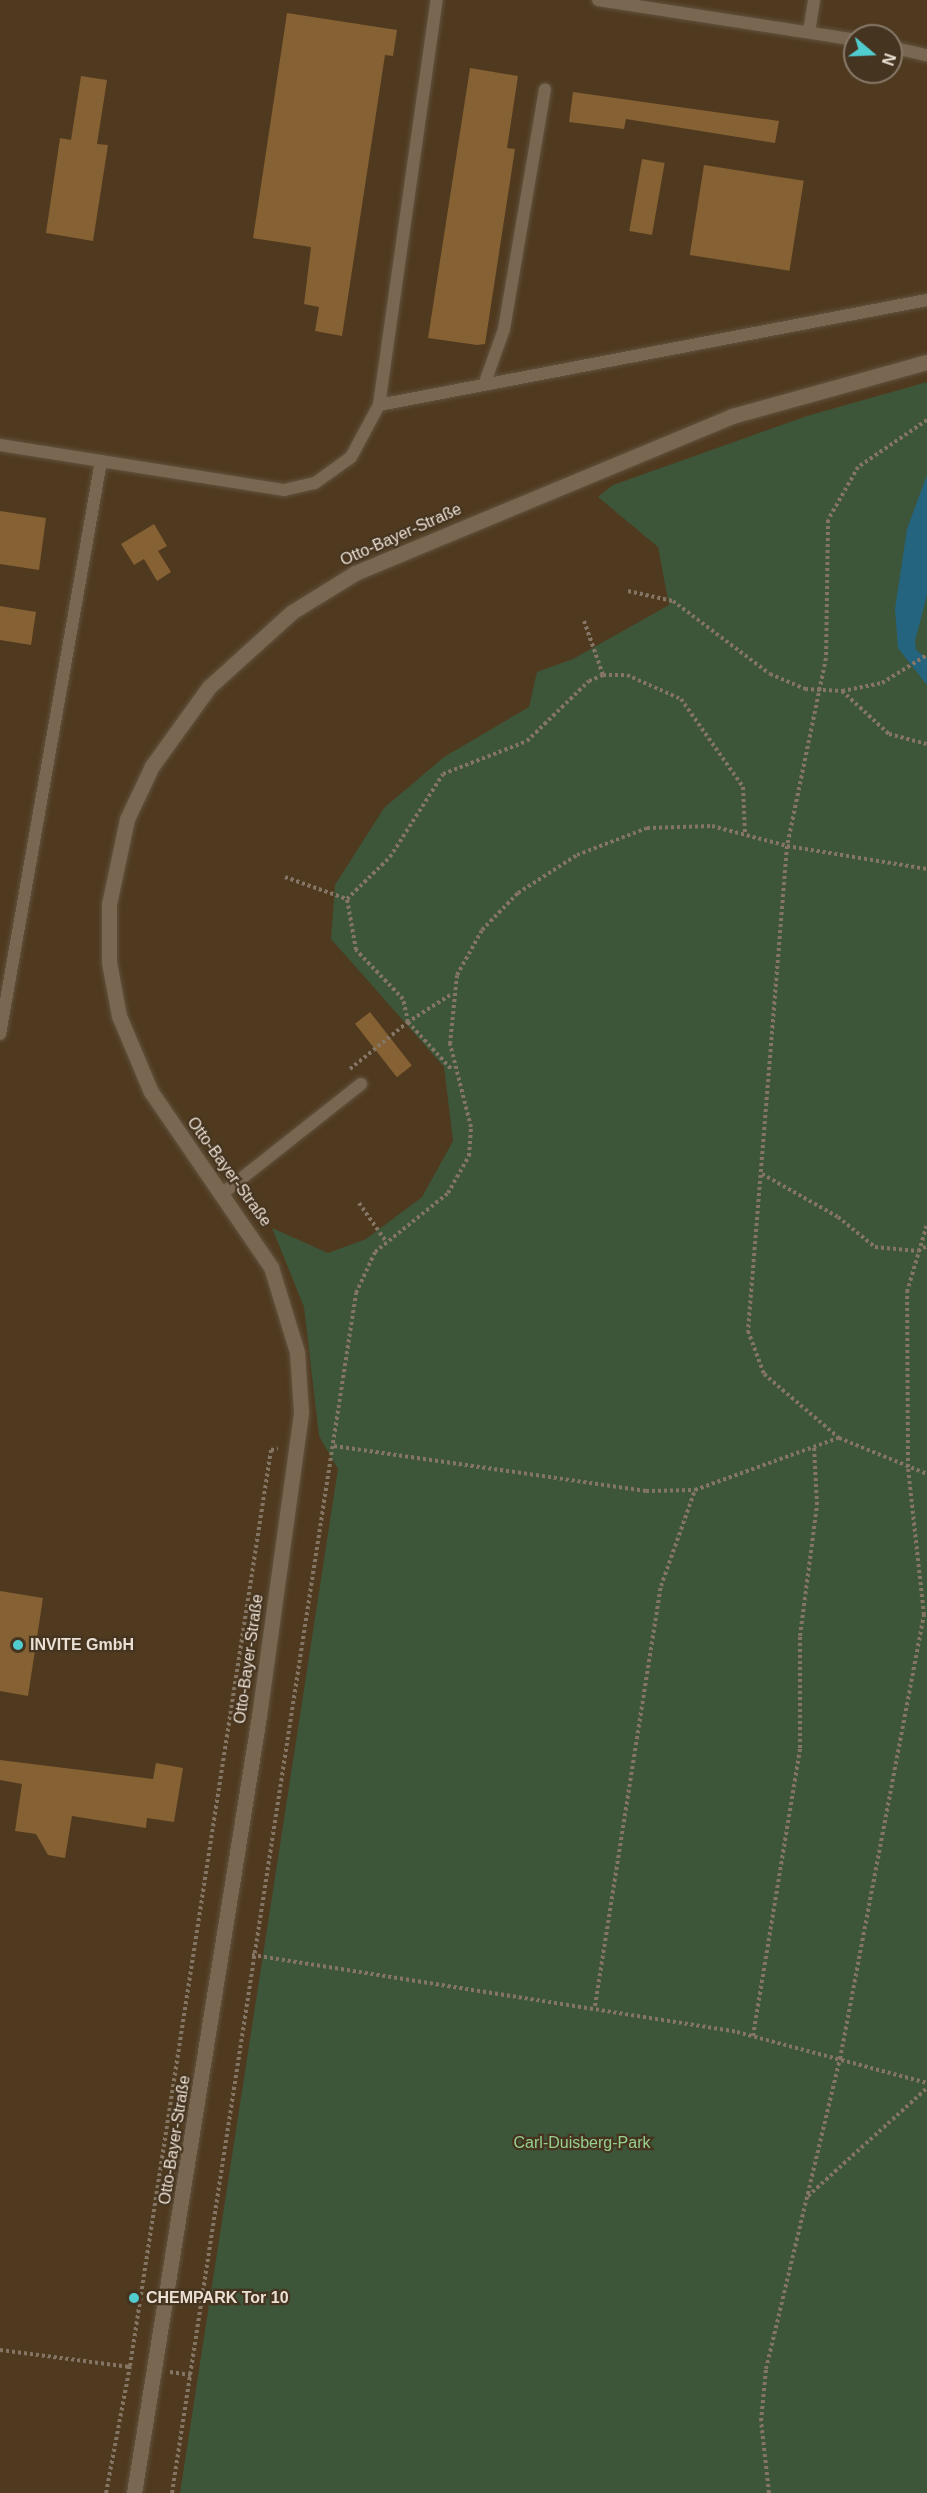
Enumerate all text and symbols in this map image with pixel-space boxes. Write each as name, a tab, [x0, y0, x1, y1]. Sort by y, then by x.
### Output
north arrow	[843, 24, 903, 84]
text: N	[879, 51, 899, 68]
street label: Otto-Bayer-Straße	[337, 500, 465, 570]
street label: Otto-Bayer-Straße	[183, 1113, 275, 1231]
street label: Otto-Bayer-Straße	[230, 1593, 268, 1725]
place label: INVITE GmbH	[30, 1635, 134, 1655]
marker: INVITE GmbH	[11, 1638, 25, 1652]
street label: Otto-Bayer-Straße	[155, 2074, 195, 2206]
park label: Carl-Duisberg-Park	[514, 2133, 650, 2153]
place label: CHEMPARK Tor 10	[146, 2288, 289, 2308]
marker: CHEMPARK Tor 10	[127, 2291, 141, 2305]

